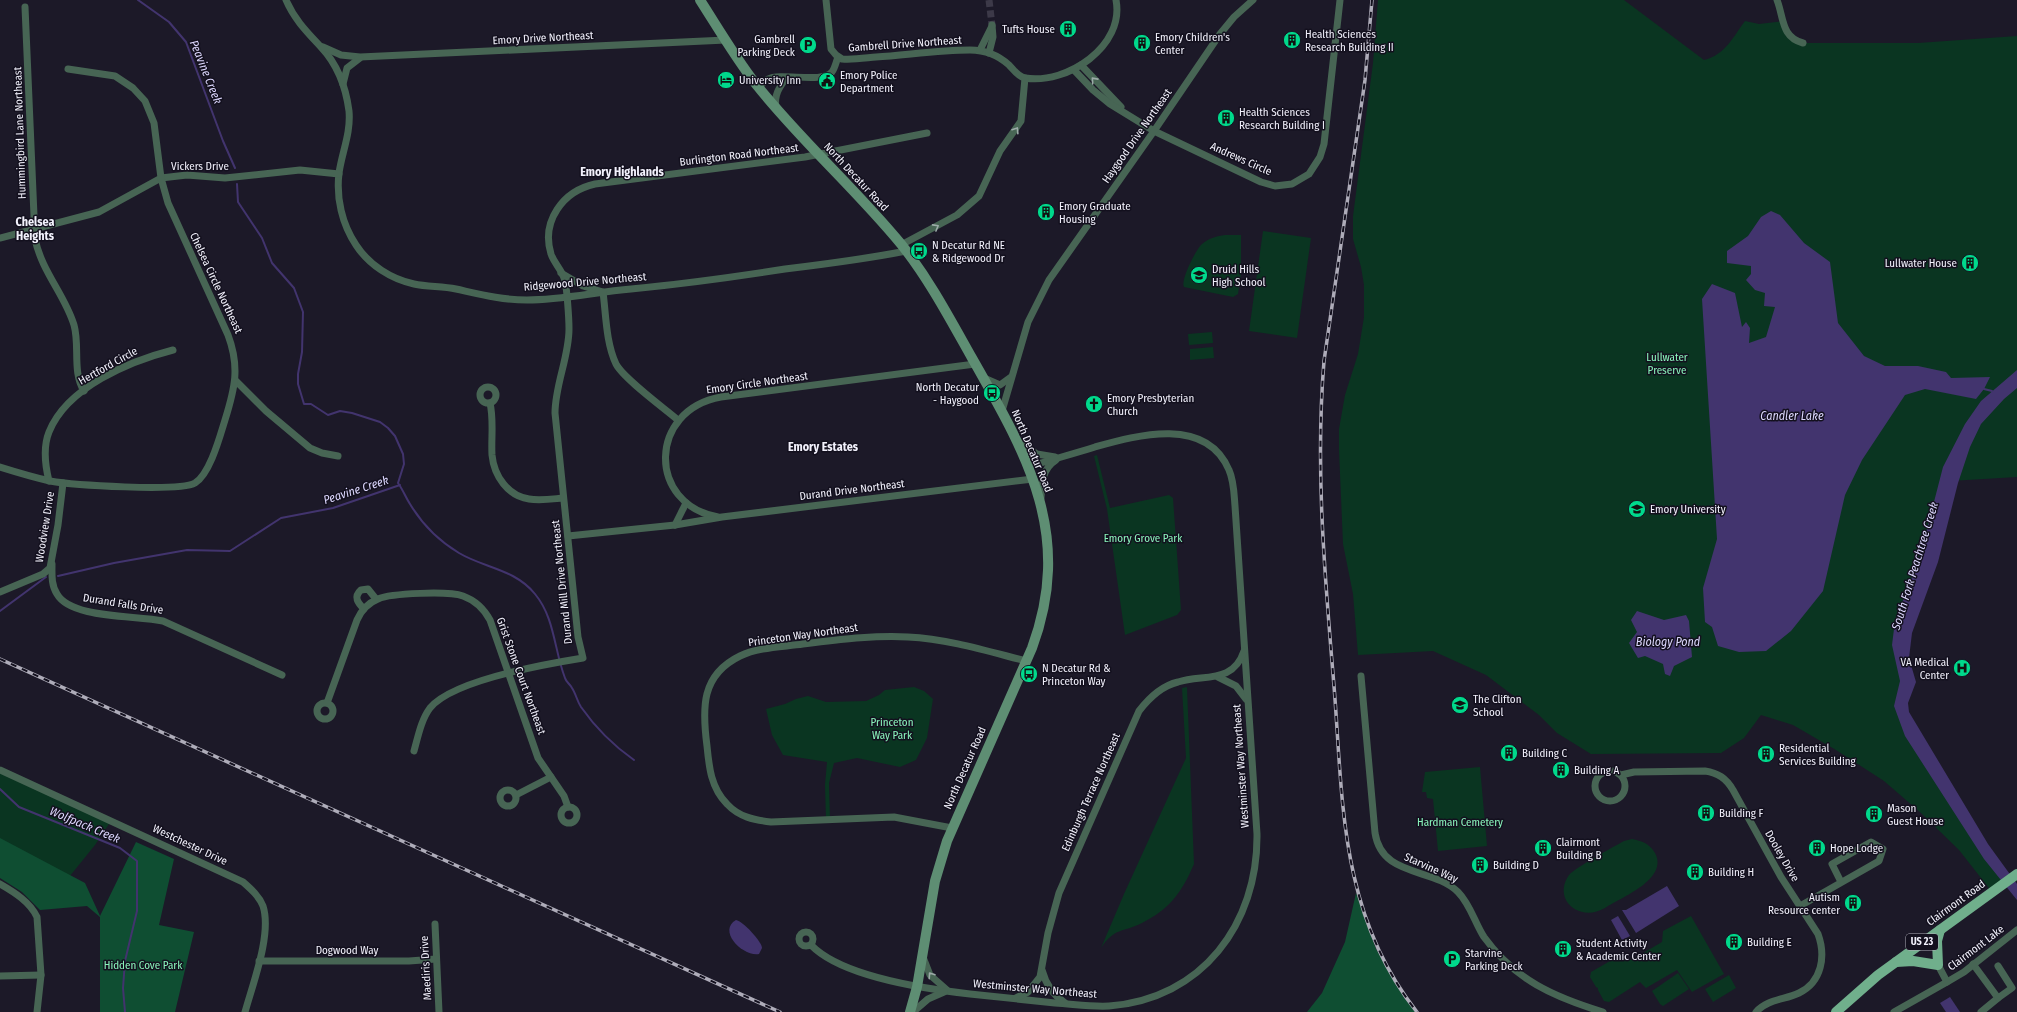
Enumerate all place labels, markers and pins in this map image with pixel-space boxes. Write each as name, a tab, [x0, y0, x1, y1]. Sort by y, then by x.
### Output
building icon: Tufts House	[1058, 19, 1078, 39]
place label: Tufts House	[1002, 23, 1055, 36]
place label: Health Sciences Research Building II	[1305, 28, 1394, 54]
building icon: Health Sciences Research Building II	[1282, 30, 1302, 50]
place label: Emory Children's Center	[1155, 31, 1230, 57]
place label: Gambrell Parking Deck	[737, 33, 796, 59]
building icon: Emory Children's Center	[1132, 33, 1152, 53]
parking icon: Gambrell Parking Deck	[798, 35, 818, 55]
place label: Emory Police Department	[840, 69, 897, 95]
hotel icon: University Inn	[716, 70, 736, 90]
public building icon: Emory Police Department	[817, 71, 837, 91]
place label: University Inn	[739, 74, 801, 87]
place label: Health Sciences Research Building I	[1239, 106, 1325, 132]
building icon: Health Sciences Research Building I	[1216, 108, 1236, 128]
place label: Emory Graduate Housing	[1059, 200, 1131, 226]
building icon: Emory Graduate Housing	[1036, 202, 1056, 222]
place label: N Decatur Rd NE & Ridgewood Dr	[932, 239, 1005, 265]
bus stop icon: N Decatur Rd NE & Ridgewood Dr	[909, 241, 929, 261]
building icon: Lullwater House	[1960, 253, 1980, 273]
place label: Lullwater House	[1885, 257, 1957, 270]
place label: Druid Hills High School	[1212, 263, 1266, 289]
school or university icon: Druid Hills High School	[1189, 265, 1209, 285]
place label: North Decatur - Haygood	[916, 381, 979, 407]
bus stop icon: North Decatur - Haygood	[982, 383, 1002, 403]
place label: Emory Presbyterian Church	[1107, 392, 1194, 418]
church icon: Emory Presbyterian Church	[1084, 394, 1104, 414]
school or university icon: Emory University	[1627, 499, 1647, 519]
place label: Emory University	[1650, 503, 1726, 516]
place label: VA Medical Center	[1900, 656, 1949, 682]
hospital icon: VA Medical Center	[1952, 658, 1972, 678]
place label: N Decatur Rd & Princeton Way	[1042, 662, 1110, 688]
bus stop icon: N Decatur Rd & Princeton Way	[1019, 664, 1039, 684]
place label: The Clifton School	[1473, 693, 1521, 719]
school or university icon: The Clifton School	[1450, 695, 1470, 715]
place label: Residential Services Building	[1779, 742, 1856, 768]
building icon: Building C	[1499, 743, 1519, 763]
building icon: Residential Services Building	[1756, 744, 1776, 764]
place label: Building C	[1522, 747, 1568, 760]
building icon: Building A	[1551, 760, 1571, 780]
place label: Building A	[1574, 764, 1620, 777]
place label: Mason Guest House	[1887, 802, 1944, 828]
building icon: Building F	[1696, 803, 1716, 823]
building icon: Mason Guest House	[1864, 804, 1884, 824]
place label: Building F	[1719, 807, 1764, 820]
place label: Clairmont Building B	[1556, 836, 1602, 862]
building icon: Clairmont Building B	[1533, 838, 1553, 858]
building icon: Hope Lodge	[1807, 838, 1827, 858]
place label: Hope Lodge	[1830, 842, 1883, 855]
building icon: Building D	[1470, 855, 1490, 875]
place label: Building D	[1493, 859, 1539, 872]
building icon: Building H	[1685, 862, 1705, 882]
place label: Building H	[1708, 866, 1754, 879]
place label: Autism Resource center	[1768, 891, 1840, 917]
building icon: Autism Resource center	[1843, 893, 1863, 913]
building icon: Building E	[1724, 932, 1744, 952]
place label: Building E	[1747, 936, 1792, 949]
place label: Student Activity & Academic Center	[1576, 937, 1661, 963]
building icon: Student Activity & Academic Center	[1553, 939, 1573, 959]
place label: Starvine Parking Deck	[1465, 947, 1523, 973]
parking icon: Starvine Parking Deck	[1442, 949, 1462, 969]

